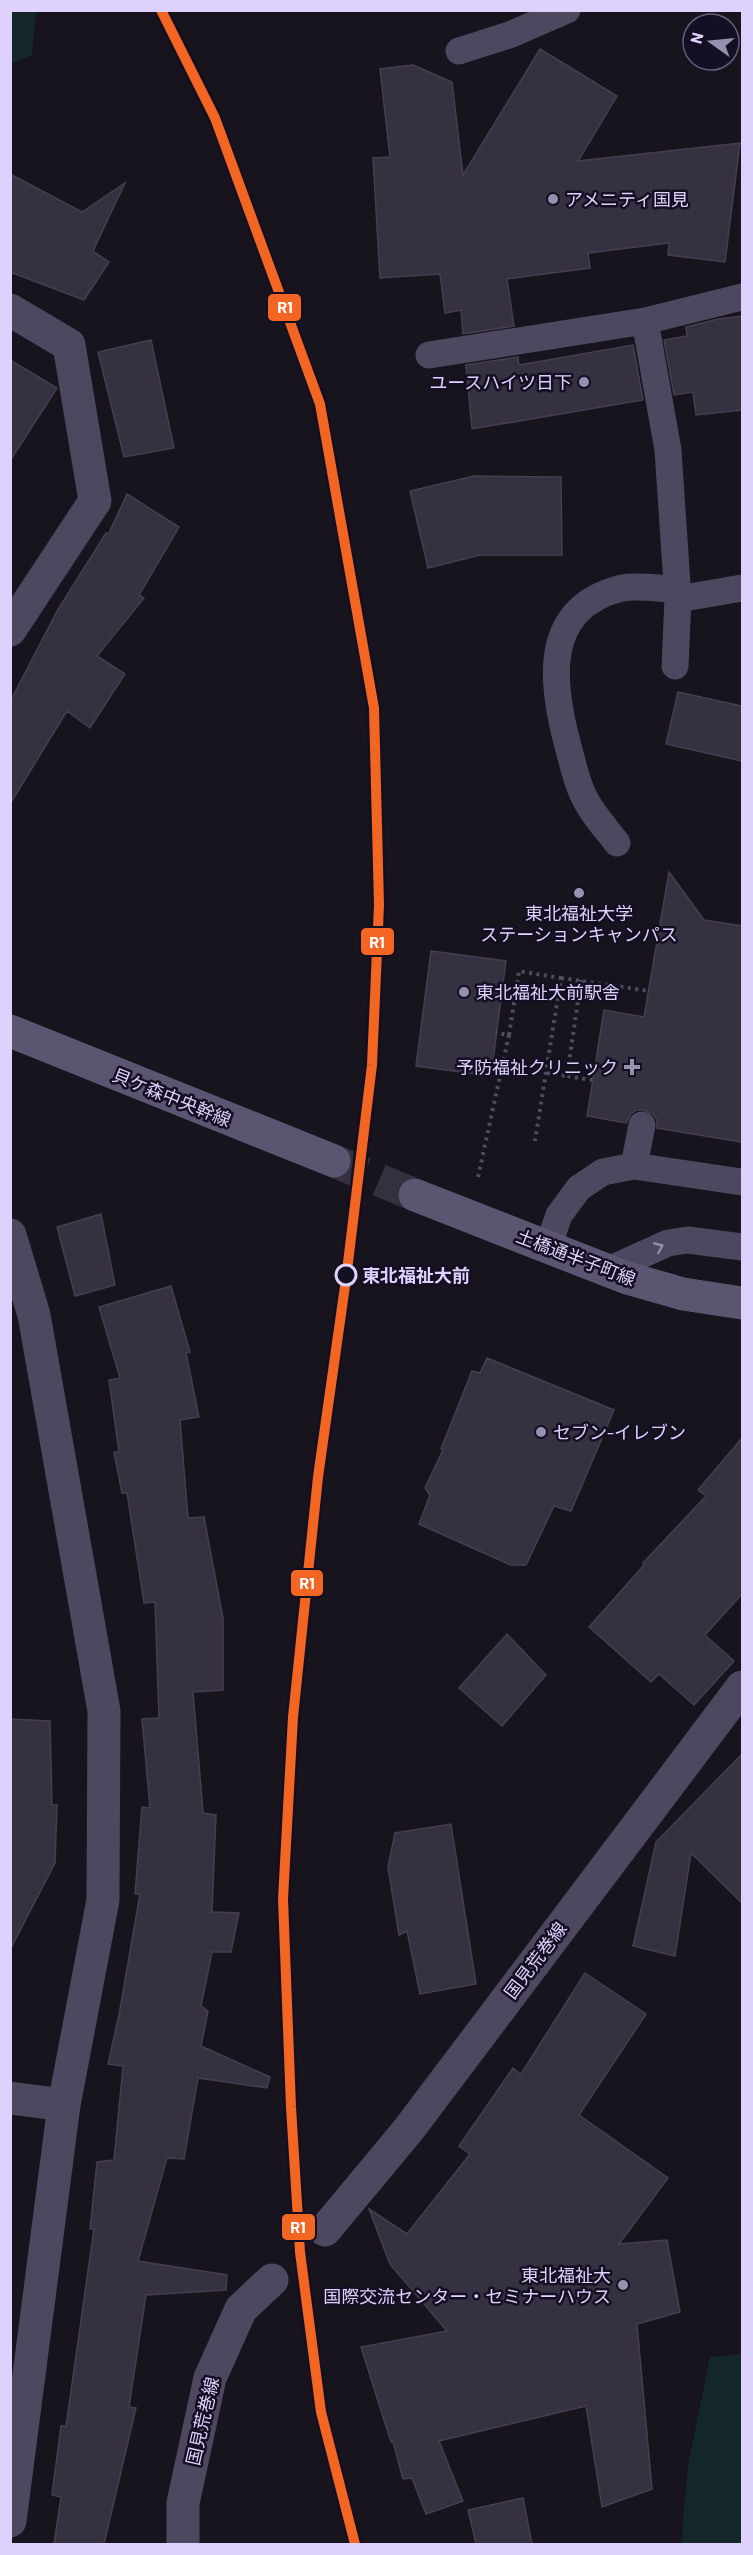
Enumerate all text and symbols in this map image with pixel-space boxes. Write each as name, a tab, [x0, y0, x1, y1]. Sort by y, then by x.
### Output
north arrow	[681, 12, 741, 72]
text: N	[685, 30, 707, 46]
place label: アメニティ国見	[565, 188, 689, 210]
marker: アメニティ国見	[546, 192, 560, 206]
line badge: R1	[267, 293, 302, 322]
text: R1	[277, 297, 293, 316]
place label: ユースハイツ日下	[429, 371, 572, 393]
marker: ユースハイツ日下	[577, 375, 591, 389]
marker: 東北福祉大学 ステーションキャンパス	[572, 886, 586, 900]
place label: 東北福祉大学 ステーションキャンパス	[480, 902, 678, 945]
line badge: R1	[360, 927, 395, 956]
text: R1	[369, 932, 385, 951]
place label: 東北福祉大前駅舎	[476, 981, 620, 1003]
marker: 東北福祉大前駅舎	[457, 985, 471, 999]
place label: 予防福祉クリニック	[456, 1056, 618, 1078]
marker: 予防福祉クリニック	[623, 1058, 641, 1076]
street label: 貝ケ森中央幹線	[109, 1063, 235, 1131]
street label: 土橋通半子町線	[513, 1224, 639, 1290]
one-way arrow	[653, 1242, 664, 1254]
marker: 東北福祉大前	[335, 1264, 357, 1286]
place label: 東北福祉大前	[362, 1264, 470, 1286]
place label: セブン-イレブン	[553, 1421, 686, 1443]
marker: セブン-イレブン	[534, 1425, 548, 1439]
line badge: R1	[290, 1569, 324, 1597]
text: R1	[299, 1573, 315, 1592]
street label: 国見荒巻線	[499, 1917, 571, 2003]
line badge: R1	[281, 2213, 316, 2241]
text: R1	[290, 2217, 306, 2236]
place label: 東北福祉大 国際交流センター・セミナーハウス	[323, 2264, 611, 2307]
marker: 東北福祉大 国際交流センター・セミナーハウス	[616, 2278, 630, 2292]
street label: 国見荒巻線	[181, 2375, 223, 2467]

